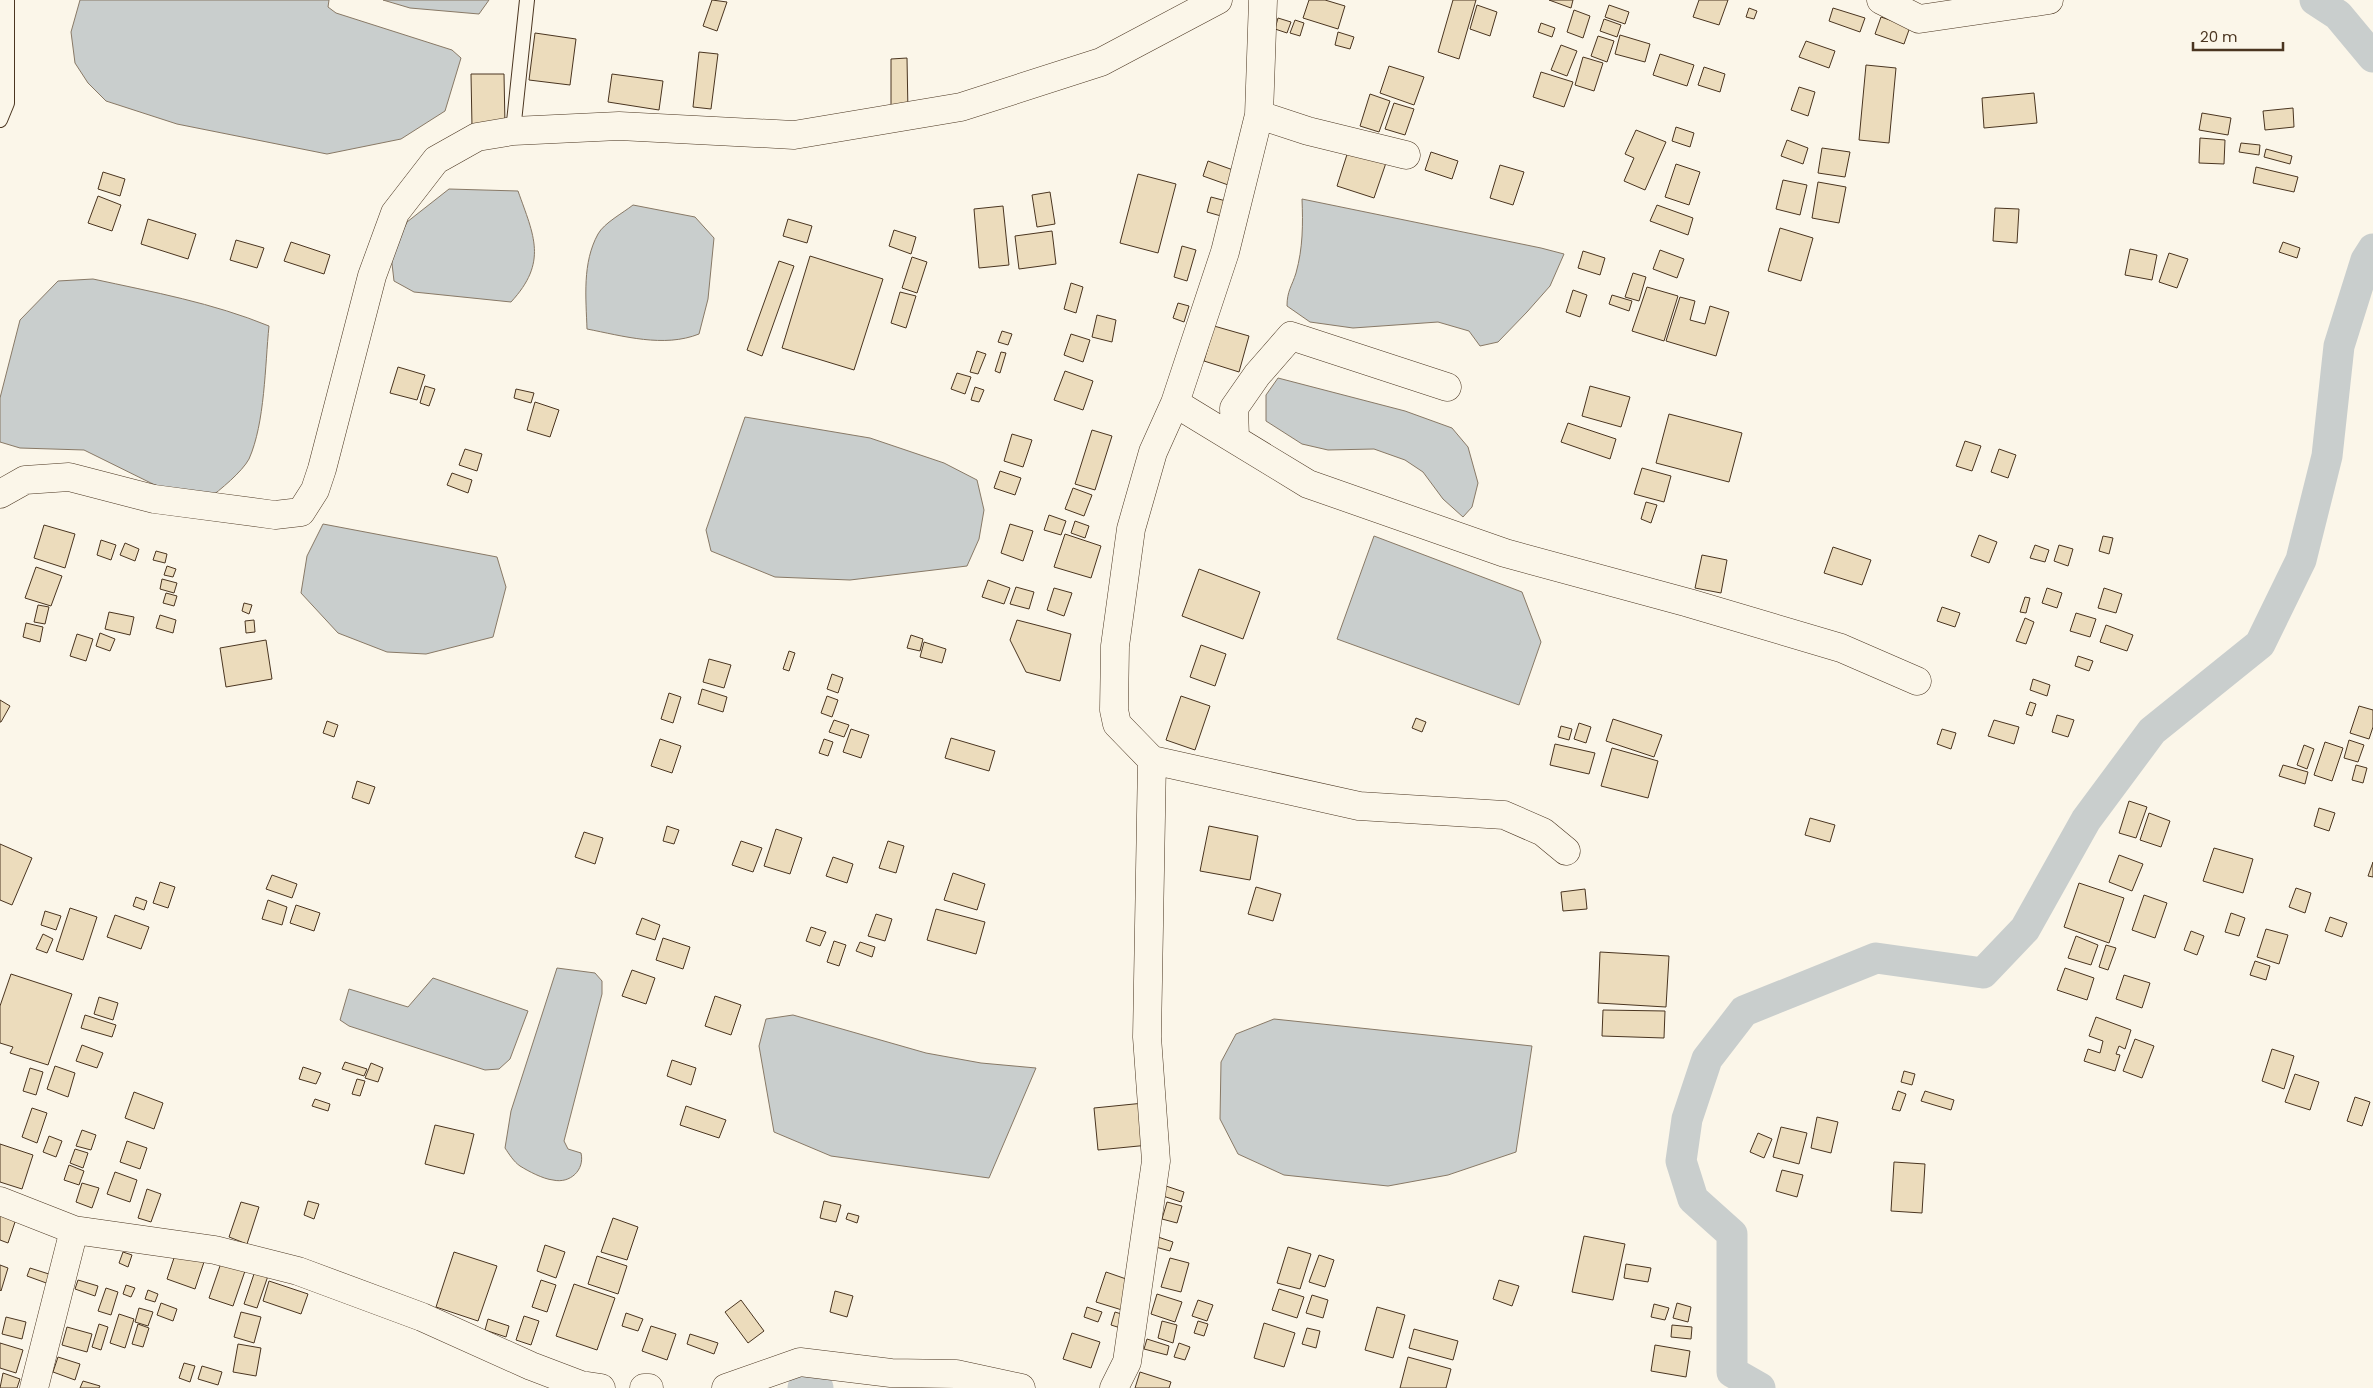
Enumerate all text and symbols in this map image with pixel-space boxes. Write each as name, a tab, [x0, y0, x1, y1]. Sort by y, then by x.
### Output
scale bar	[2193, 20, 2283, 52]
text: 20 m	[2200, 26, 2238, 47]

